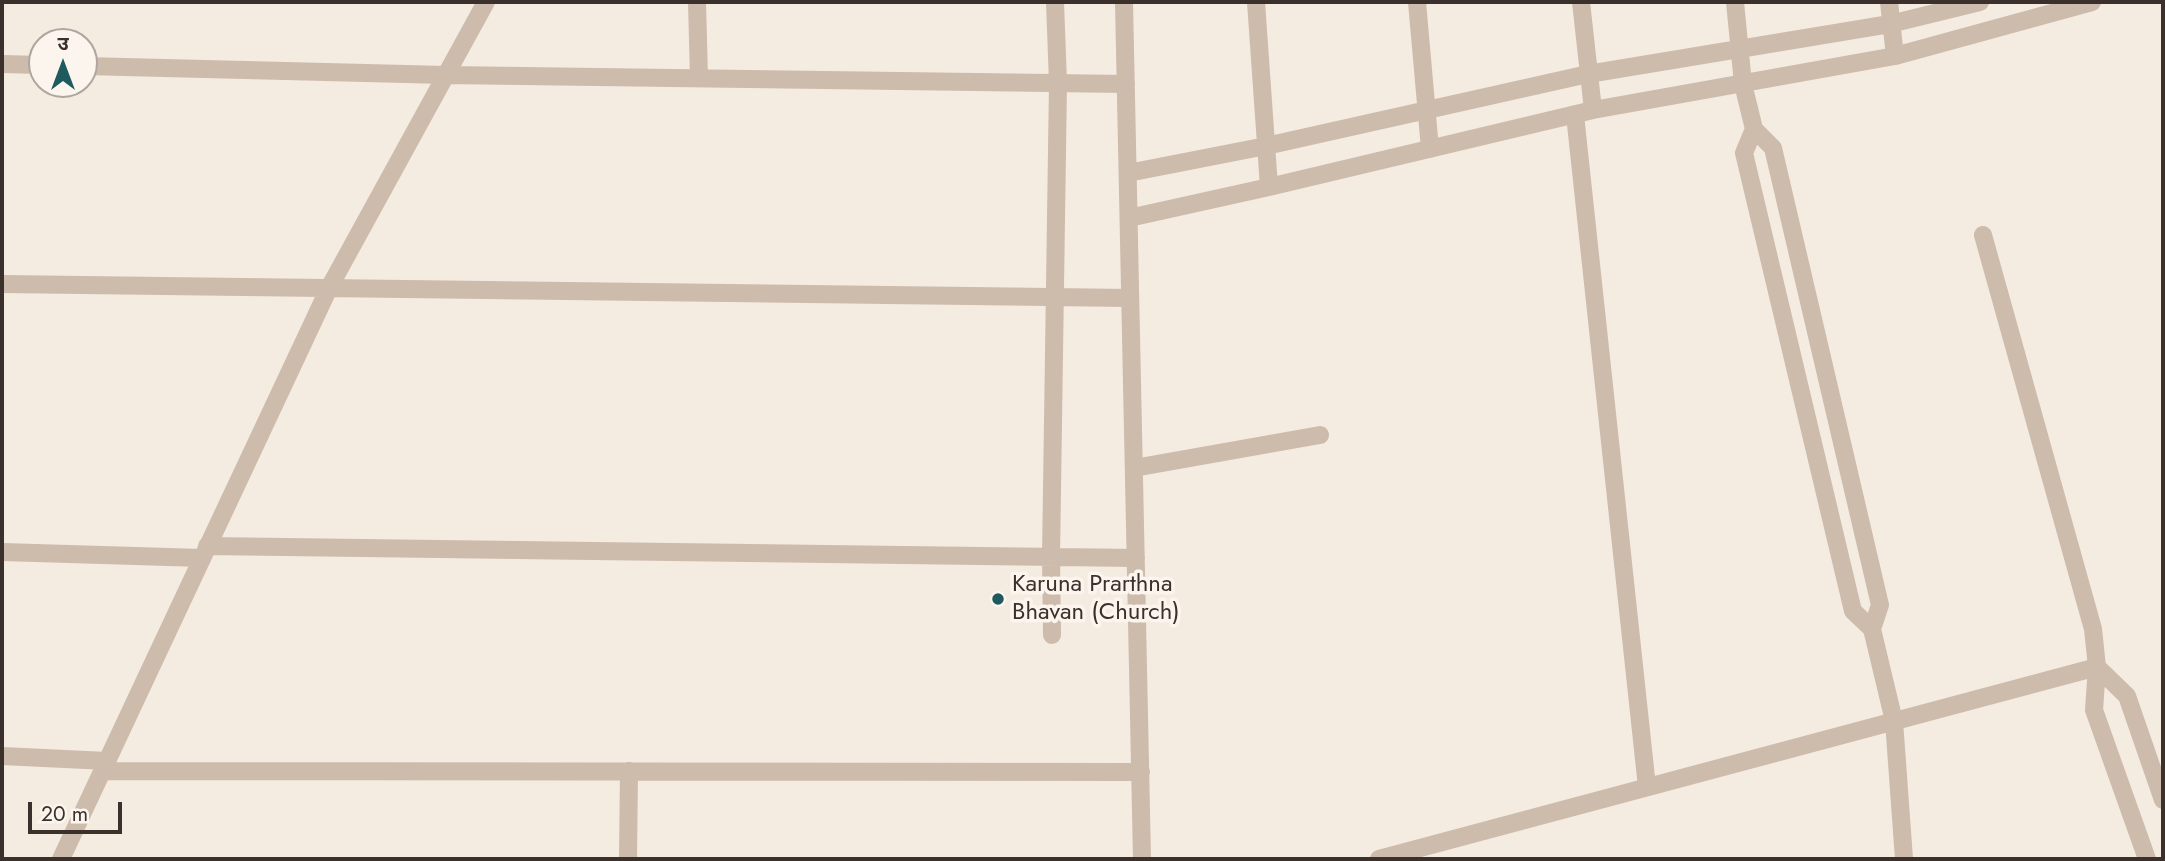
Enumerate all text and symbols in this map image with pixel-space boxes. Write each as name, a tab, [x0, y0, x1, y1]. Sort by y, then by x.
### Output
north arrow	[28, 28, 98, 98]
text: उ	[57, 30, 69, 57]
place label: Karuna Prarthna Bhavan (Church)	[1012, 571, 1180, 627]
marker: Karuna Prarthna Bhavan (Church)	[990, 591, 1006, 607]
scale bar	[32, 788, 126, 832]
text: 20 m	[41, 799, 88, 829]

